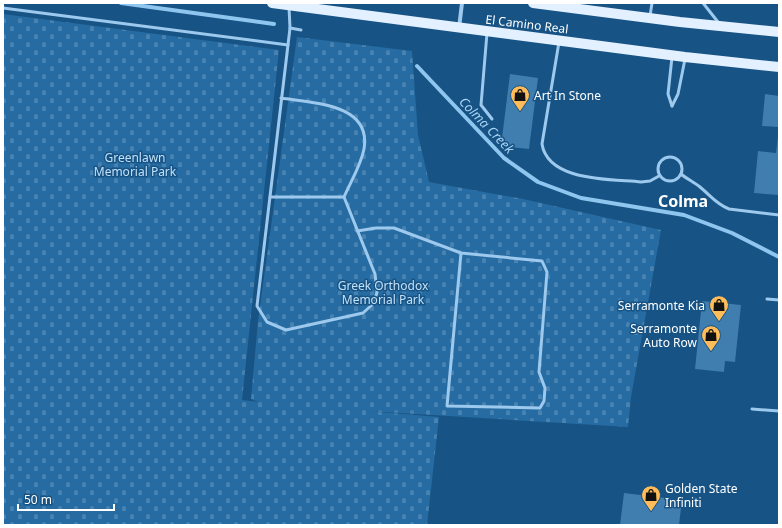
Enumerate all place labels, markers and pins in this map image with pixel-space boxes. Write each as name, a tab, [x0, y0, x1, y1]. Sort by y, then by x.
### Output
shop icon: Art In Stone	[509, 84, 531, 112]
place label: Art In Stone	[534, 87, 601, 104]
shop icon: Serramonte Kia	[708, 294, 730, 322]
place label: Serramonte Kia	[618, 297, 705, 314]
place label: Serramonte Auto Row	[630, 320, 698, 351]
shop icon: Serramonte Auto Row	[700, 324, 722, 352]
place label: Golden State Infiniti	[665, 480, 738, 511]
shop icon: Golden State Infiniti	[640, 484, 662, 512]

